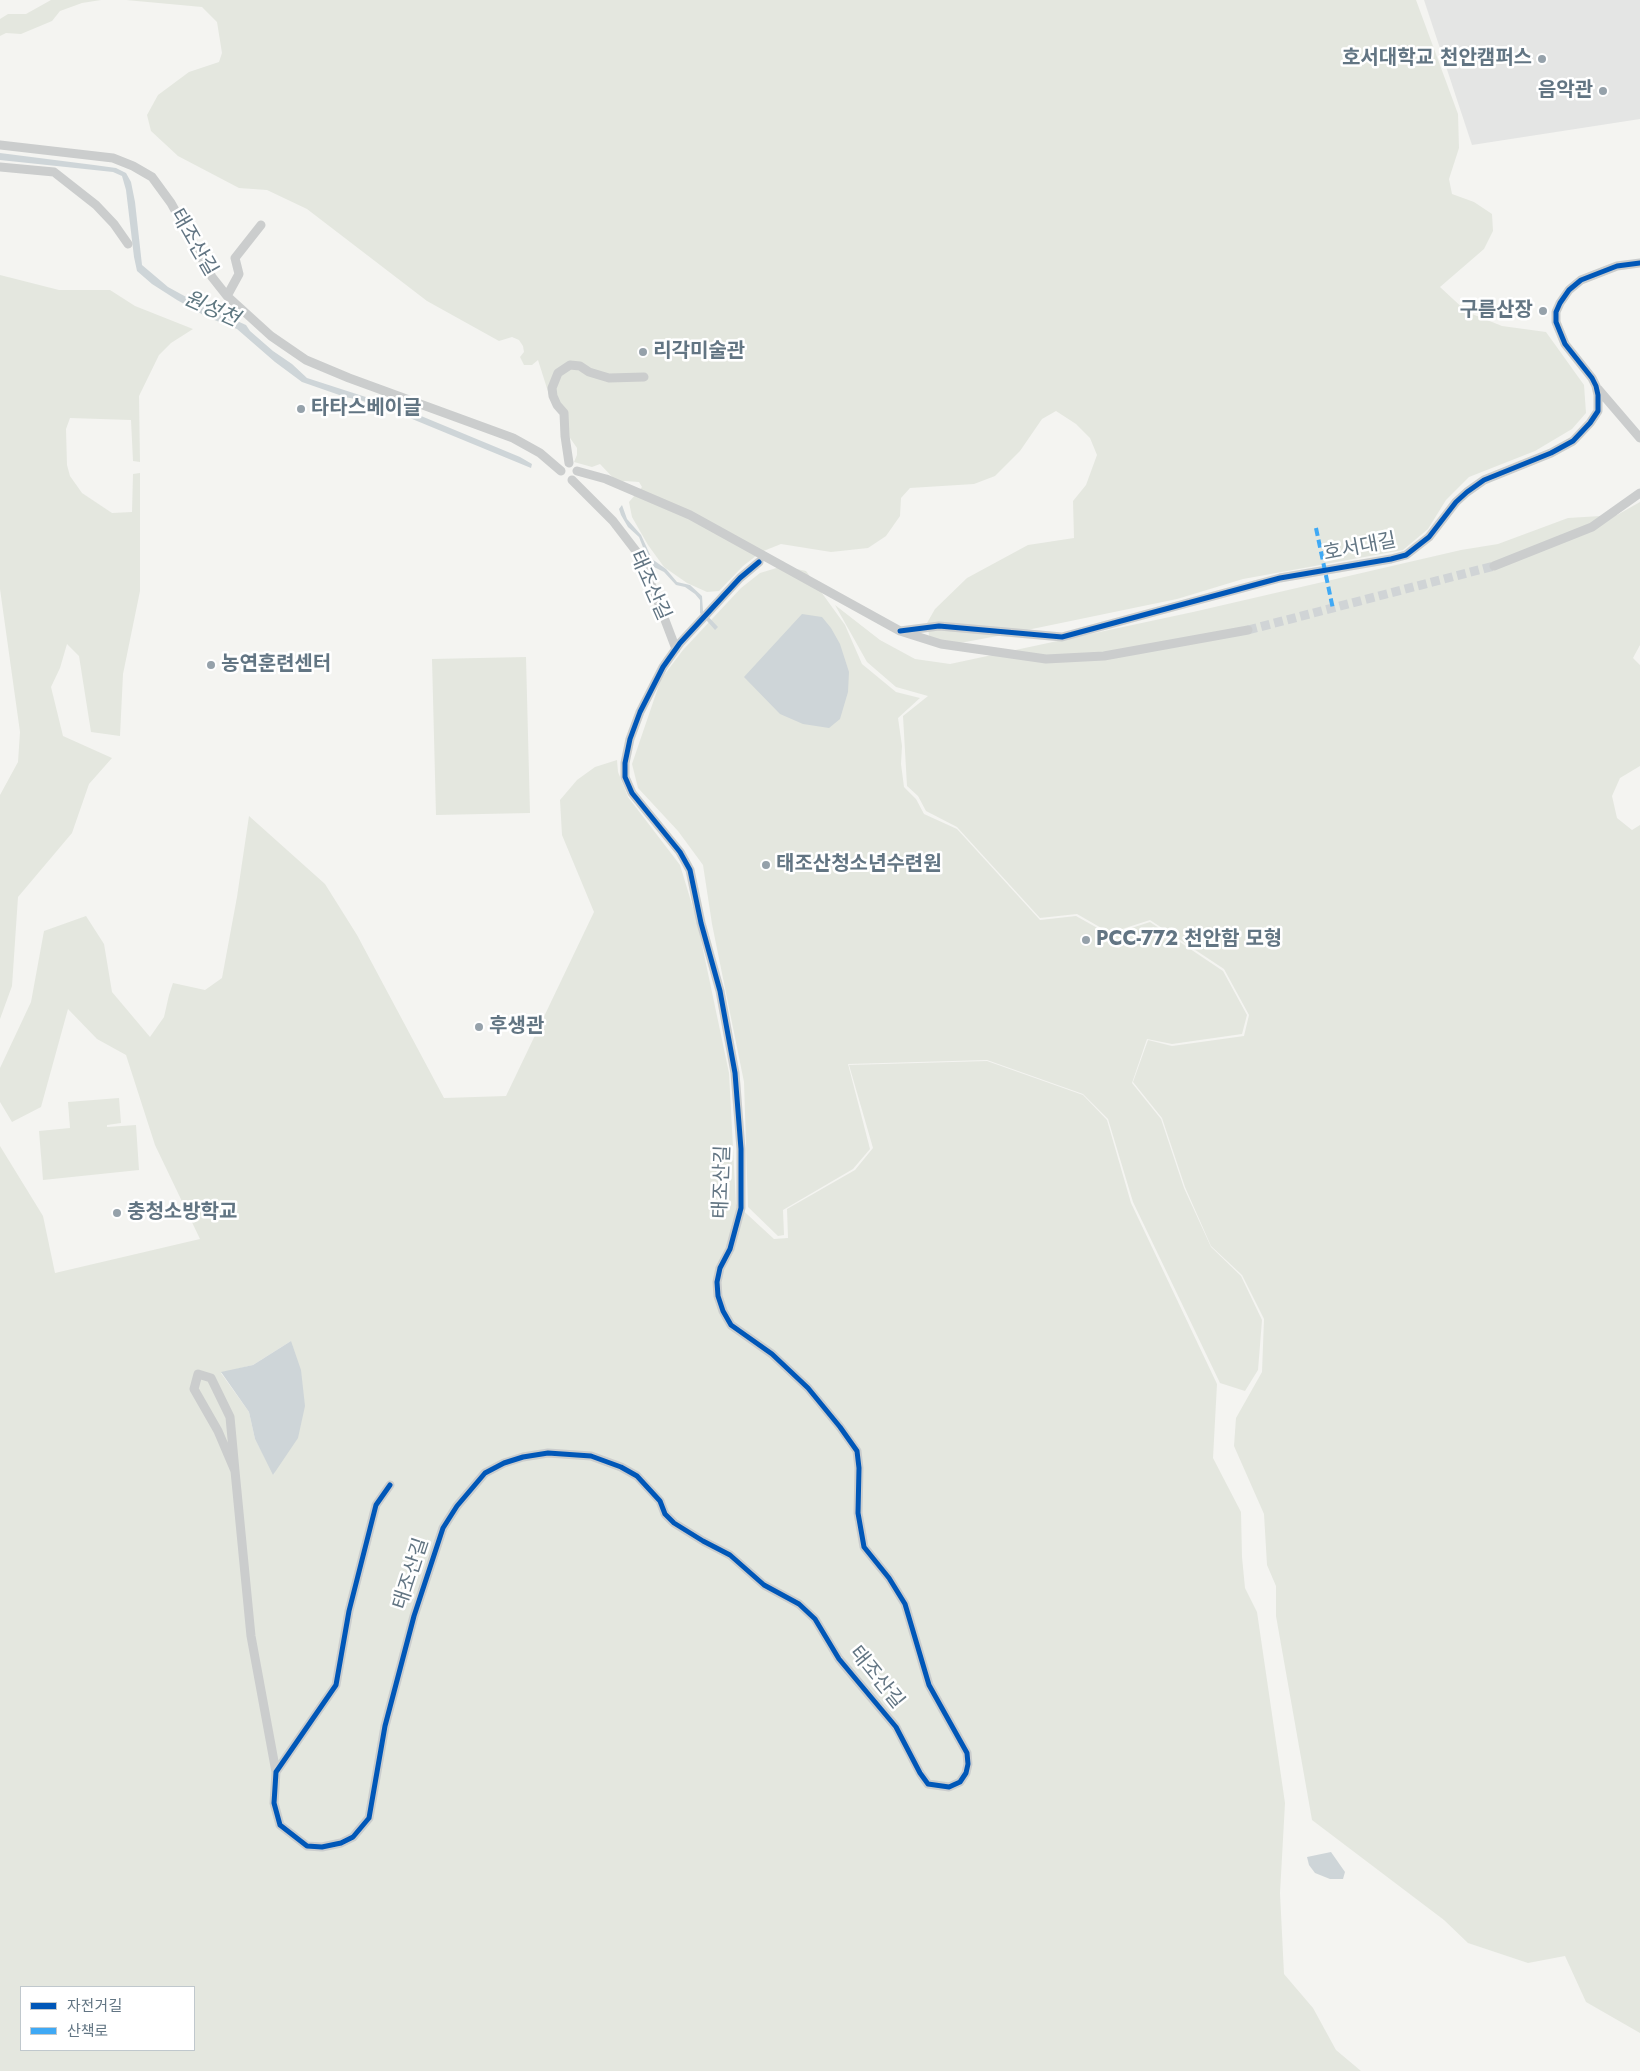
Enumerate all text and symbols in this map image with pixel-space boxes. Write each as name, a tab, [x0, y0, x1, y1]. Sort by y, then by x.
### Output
place label: 호서대학교 천안캠퍼스	[1342, 47, 1532, 71]
marker: 호서대학교 천안캠퍼스	[1536, 53, 1548, 65]
place label: 음악관	[1538, 79, 1593, 103]
marker: 음악관	[1597, 85, 1609, 97]
street label: 태조산길	[164, 205, 222, 281]
water label: 원성천	[179, 287, 243, 333]
place label: 구름산장	[1459, 299, 1533, 323]
marker: 구름산장	[1537, 305, 1549, 317]
place label: 리각미술관	[653, 340, 745, 364]
marker: 리각미술관	[637, 346, 649, 358]
place label: 타타스베이글	[311, 397, 421, 421]
marker: 타타스베이글	[295, 403, 307, 415]
street label: 호서대길	[1322, 529, 1398, 567]
street label: 태조산길	[623, 548, 675, 624]
place label: 농연훈련센터	[221, 653, 331, 677]
marker: 농연훈련센터	[205, 659, 217, 671]
place label: 태조산청소년수련원	[776, 853, 942, 877]
marker: 태조산청소년수련원	[760, 859, 772, 871]
place label: PCC-772 천안함 모형	[1096, 928, 1282, 952]
marker: PCC-772 천안함 모형	[1080, 934, 1092, 946]
place label: 후생관	[489, 1015, 544, 1039]
marker: 후생관	[473, 1021, 485, 1033]
street label: 태조산길	[710, 1145, 736, 1219]
place label: 충청소방학교	[127, 1201, 237, 1225]
marker: 충청소방학교	[111, 1207, 123, 1219]
street label: 태조산길	[389, 1535, 435, 1613]
street label: 태조산길	[844, 1642, 908, 1714]
legend	[20, 1986, 195, 2051]
text: 자전거길	[67, 1995, 122, 2017]
text: 산책로	[67, 2020, 108, 2042]

